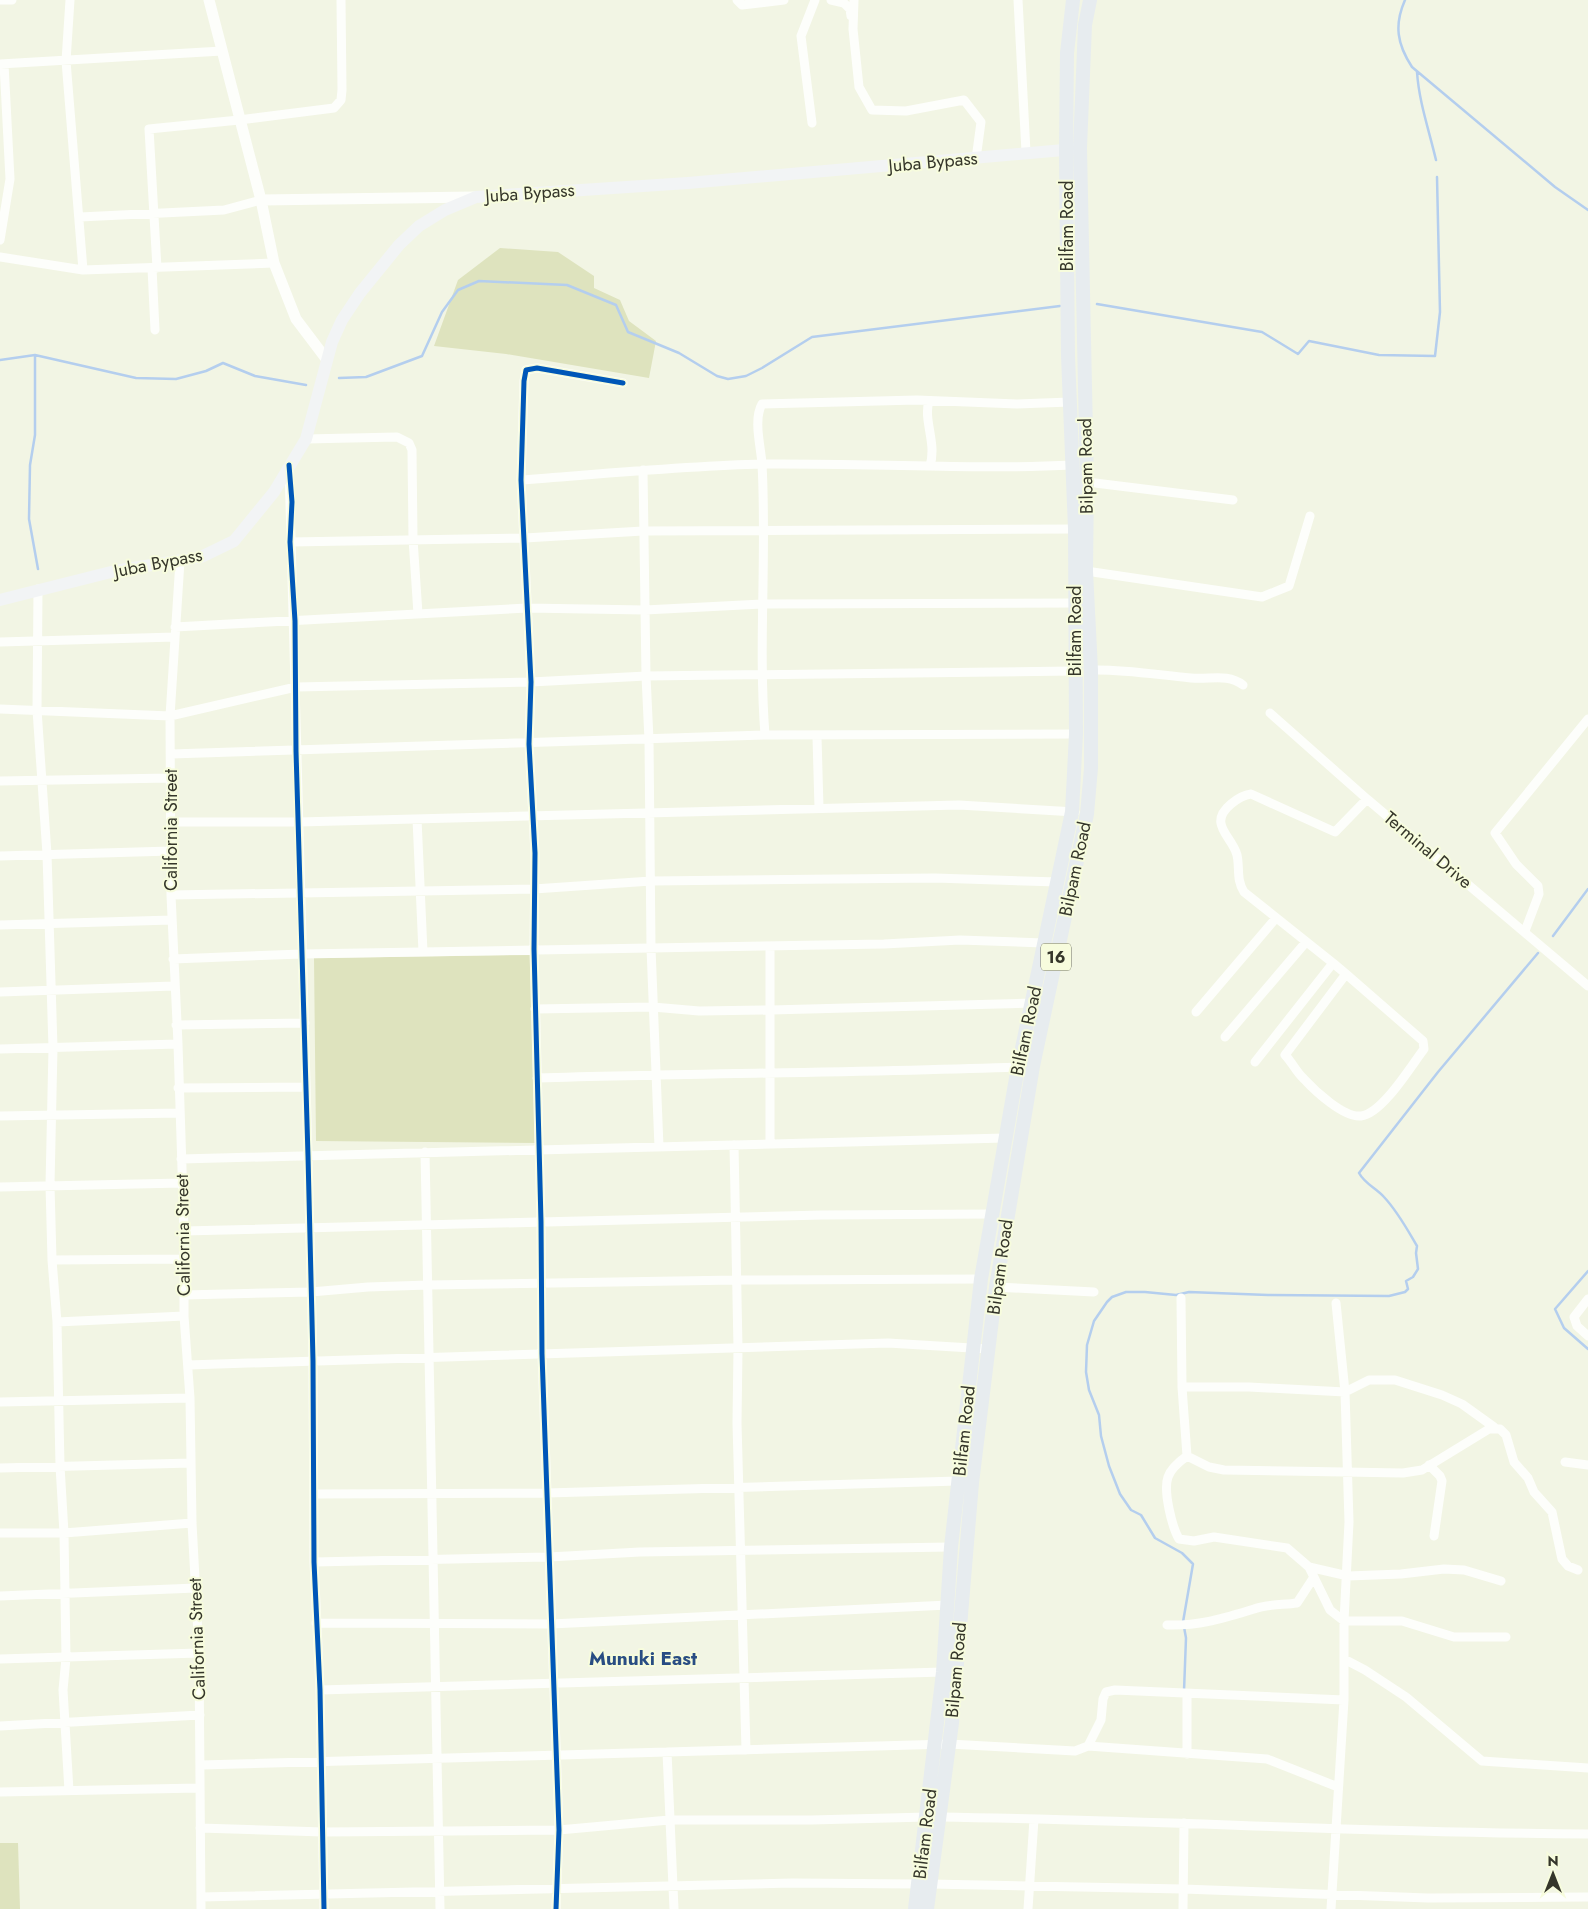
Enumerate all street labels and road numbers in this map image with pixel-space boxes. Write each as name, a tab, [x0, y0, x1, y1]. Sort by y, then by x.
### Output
street label: Juba Bypass	[885, 145, 979, 179]
street label: Juba Bypass	[482, 177, 576, 209]
street label: Bilfam Road	[1054, 181, 1080, 271]
street label: Bilpam Road	[1072, 418, 1100, 514]
street label: Juba Bypass	[110, 542, 204, 585]
street label: Bilfam Road	[1062, 586, 1088, 676]
street label: California Street	[158, 768, 184, 891]
street label: Terminal Drive	[1378, 805, 1478, 895]
street label: Bilpam Road	[1052, 819, 1098, 919]
road number: 16	[1041, 944, 1071, 970]
street label: Bilfam Road	[1004, 984, 1048, 1078]
street label: California Street	[169, 1173, 197, 1296]
street label: Bilpam Road	[980, 1218, 1020, 1316]
street label: Bilfam Road	[946, 1384, 982, 1478]
street label: California Street	[182, 1577, 212, 1700]
street label: Bilpam Road	[939, 1621, 973, 1719]
street label: Bilfam Road	[907, 1787, 943, 1881]

